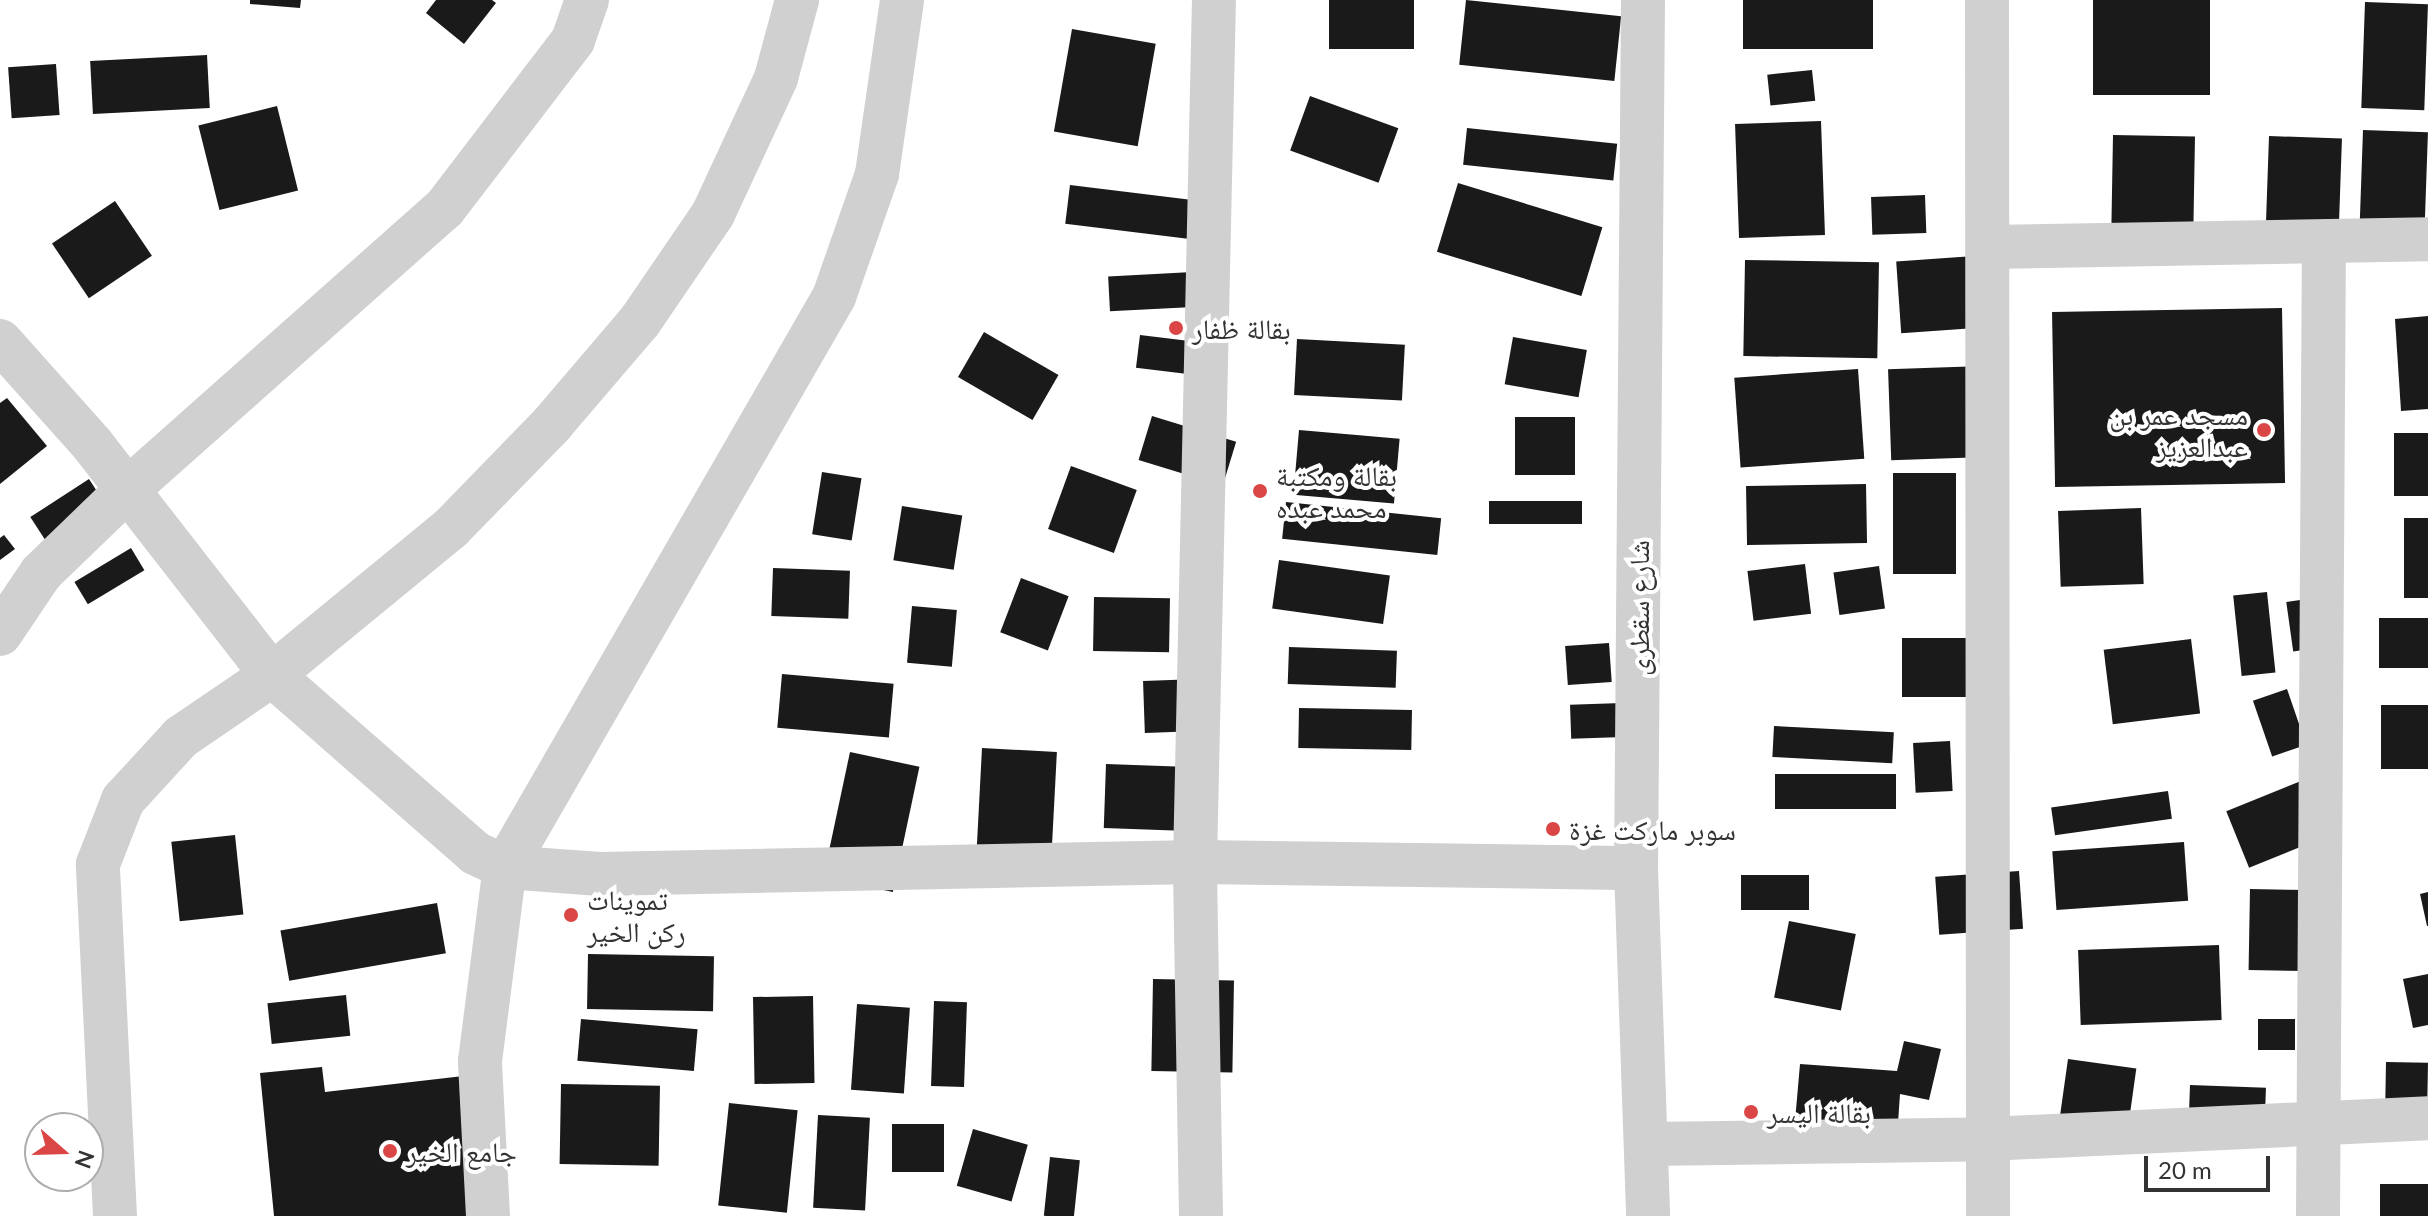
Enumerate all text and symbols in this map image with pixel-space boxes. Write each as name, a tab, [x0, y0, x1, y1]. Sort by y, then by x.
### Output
place label: بقالة ظفار	[1192, 311, 1291, 345]
marker: بقالة ظفار	[1167, 319, 1185, 337]
place label: مسجد عمر بن عبدالعزيز	[2109, 397, 2248, 463]
marker: مسجد عمر بن عبدالعزيز	[2255, 421, 2273, 439]
place label: بقالة ومكتبة محمد عبده	[1276, 458, 1397, 524]
marker: بقالة ومكتبة محمد عبده	[1251, 482, 1269, 500]
street label: شارع سقطرى	[1621, 540, 1655, 676]
place label: سوبر ماركت غزة	[1569, 812, 1736, 846]
marker: سوبر ماركت غزة	[1544, 820, 1562, 838]
place label: تموينات ركن الخير	[587, 882, 686, 948]
marker: تموينات ركن الخير	[562, 906, 580, 924]
place label: بقالة اليسر	[1767, 1095, 1871, 1129]
marker: بقالة اليسر	[1742, 1103, 1760, 1121]
north arrow	[24, 1112, 104, 1192]
place label: جامع الخير	[406, 1134, 517, 1168]
scale bar	[2148, 1140, 2274, 1190]
marker: جامع الخير	[381, 1142, 399, 1160]
text: N	[70, 1147, 101, 1172]
text: 20 m	[2158, 1155, 2212, 1184]

